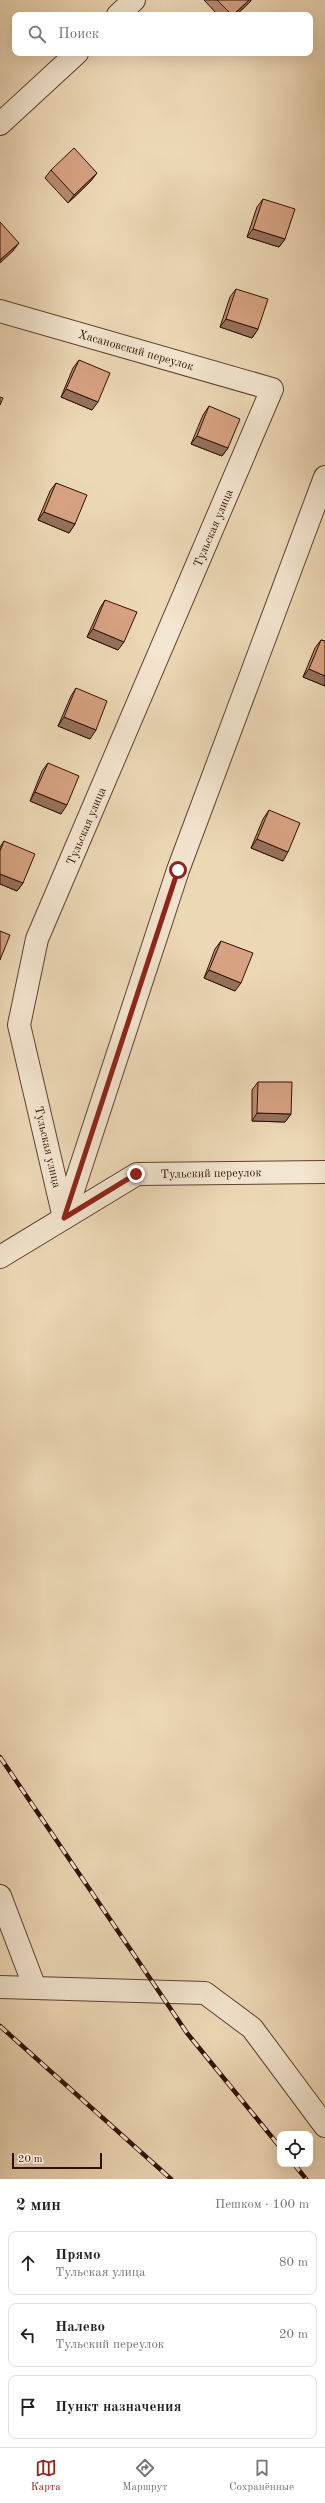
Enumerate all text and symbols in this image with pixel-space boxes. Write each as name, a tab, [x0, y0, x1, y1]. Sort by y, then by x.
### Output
search box	[12, 12, 313, 56]
icon: search	[26, 23, 48, 45]
text: Поиск	[58, 27, 99, 42]
street label: Хасановский переулок	[77, 329, 195, 373]
street label: Тульская улица	[192, 488, 236, 569]
street label: Тульская улица	[65, 786, 109, 867]
route start	[169, 861, 187, 879]
street label: Тульская улица	[32, 1105, 62, 1189]
route end	[127, 1165, 145, 1183]
street label: Тульский переулок	[160, 1167, 262, 1181]
map controls	[277, 2131, 313, 2167]
button: locate	[277, 2131, 313, 2167]
scale bar	[12, 2151, 102, 2170]
text: 20 m	[18, 2154, 43, 2165]
text: 2 мин	[16, 2197, 61, 2214]
text: Пешком · 100 m	[215, 2198, 309, 2211]
text: Прямо	[55, 2248, 101, 2263]
icon: ahead	[17, 2252, 39, 2274]
text: 80 m	[279, 2256, 308, 2269]
text: Тульская улица	[55, 2266, 145, 2279]
text: Налево	[55, 2320, 105, 2335]
icon: left	[17, 2324, 39, 2346]
text: 20 m	[279, 2328, 308, 2341]
text: Тульский переулок	[55, 2338, 164, 2351]
icon: arrive	[17, 2396, 39, 2418]
text: Пункт назначения	[55, 2400, 182, 2415]
tab: Карта	[31, 2457, 61, 2495]
tab: Маршрут	[122, 2457, 168, 2495]
tab: Сохранённые	[229, 2457, 294, 2495]

